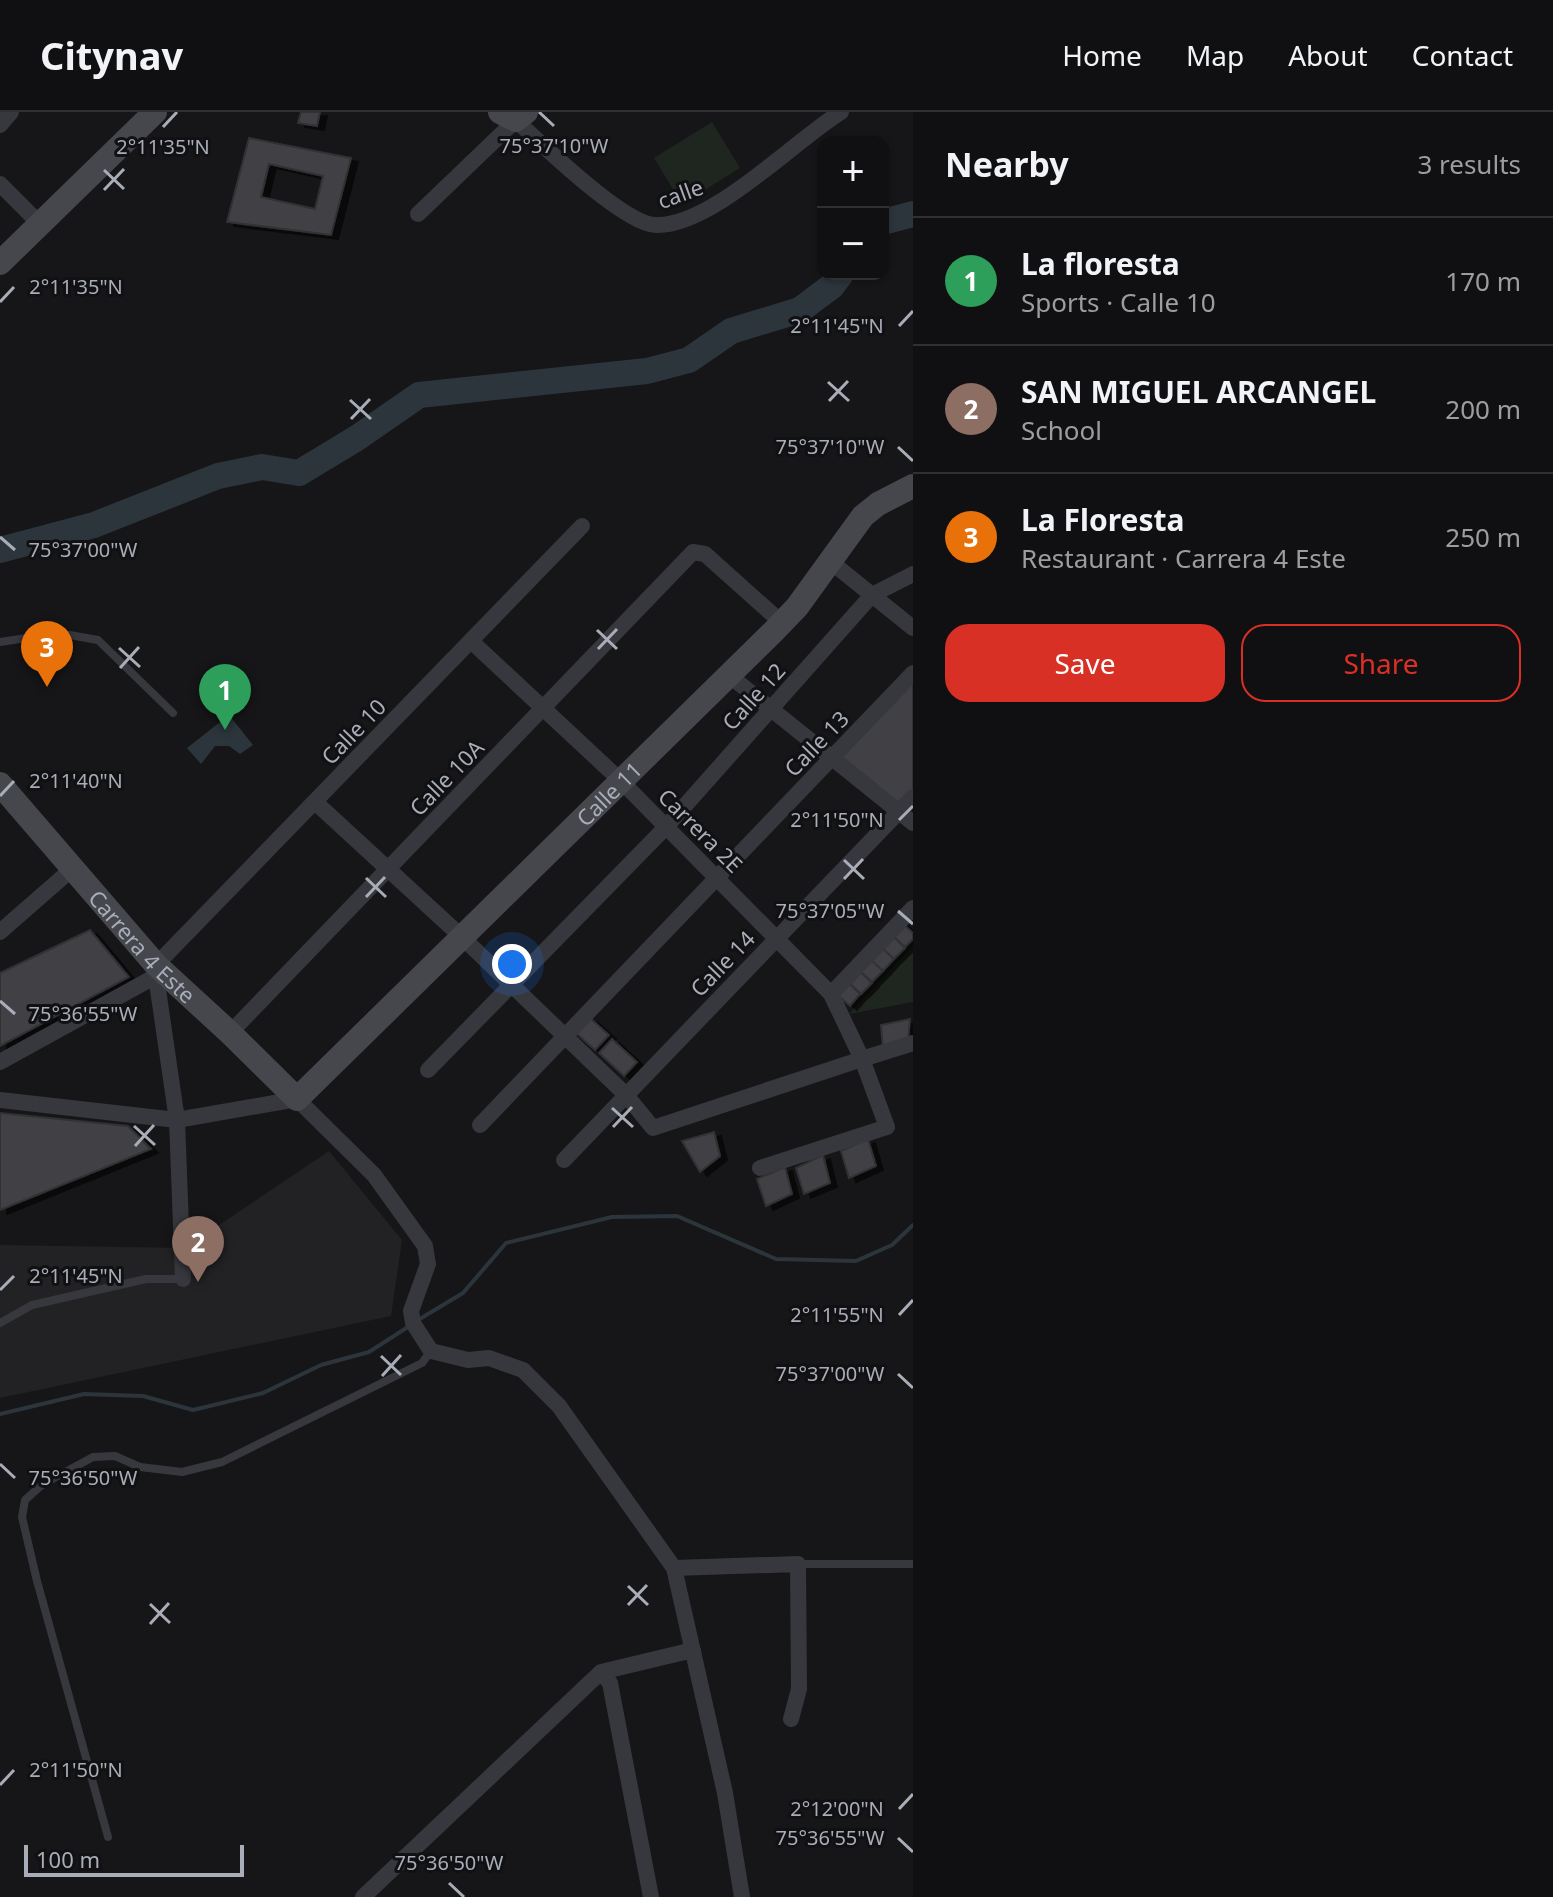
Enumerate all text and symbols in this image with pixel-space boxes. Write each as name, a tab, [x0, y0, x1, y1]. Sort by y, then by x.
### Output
text: Citynav	[40, 29, 183, 81]
text: Home	[1062, 36, 1142, 74]
text: Map	[1186, 36, 1244, 74]
text: About	[1288, 36, 1368, 74]
text: Contact	[1412, 36, 1513, 74]
text: 75°37'10"W	[500, 132, 609, 159]
text: 2°11'35"N	[116, 133, 210, 160]
map controls	[817, 136, 889, 280]
button: +	[817, 136, 889, 208]
text: Nearby	[945, 141, 1069, 187]
text: 3 results	[1417, 146, 1521, 182]
street label: calle	[653, 171, 707, 215]
button: −	[817, 208, 889, 280]
text: La floresta	[1021, 243, 1180, 284]
text: 1	[964, 263, 978, 299]
text: 170 m	[1445, 263, 1521, 299]
text: 2°11'35"N	[29, 273, 123, 300]
text: Sports · Calle 10	[1021, 284, 1216, 320]
text: 2°11'45"N	[790, 312, 884, 339]
text: SAN MIGUEL ARCANGEL	[1021, 371, 1376, 412]
text: 2	[964, 391, 978, 427]
text: 200 m	[1445, 391, 1521, 427]
text: School	[1021, 412, 1102, 448]
text: 75°37'10"W	[776, 433, 885, 460]
text: La Floresta	[1021, 499, 1184, 540]
text: 3	[964, 519, 978, 555]
text: 250 m	[1445, 519, 1521, 555]
text: 75°37'00"W	[29, 536, 138, 563]
text: Restaurant · Carrera 4 Este	[1021, 540, 1346, 576]
pin: 3	[21, 621, 73, 687]
button: Save	[945, 624, 1225, 702]
button: Share	[1241, 624, 1521, 702]
street label: Calle 12	[715, 656, 791, 736]
pin: 1	[199, 664, 251, 730]
street label: Calle 10	[314, 691, 392, 771]
street label: Calle 13	[777, 703, 855, 783]
street label: Calle 10A	[402, 732, 490, 822]
street label: Calle 11	[569, 754, 648, 832]
text: 2°11'40"N	[29, 767, 123, 794]
street label: Carrera 2E	[652, 781, 750, 879]
text: 2°11'50"N	[790, 806, 884, 833]
street label: Carrera 4 Este	[82, 883, 203, 1009]
text: 75°37'05"W	[776, 897, 885, 924]
street label: Calle 14	[683, 923, 761, 1003]
your location	[492, 944, 532, 984]
text: 75°36'55"W	[29, 1000, 138, 1027]
pin: 2	[172, 1216, 224, 1282]
text: 2°11'45"N	[29, 1262, 123, 1289]
text: 2°11'55"N	[790, 1301, 884, 1328]
text: 75°37'00"W	[776, 1360, 885, 1387]
text: 75°36'50"W	[29, 1464, 138, 1491]
text: 2°11'50"N	[29, 1756, 123, 1783]
text: 2°12'00"N	[790, 1795, 884, 1822]
text: 75°36'55"W	[776, 1824, 885, 1851]
scale bar	[24, 1841, 244, 1877]
text: 100 m	[36, 1844, 100, 1874]
text: 75°36'50"W	[395, 1849, 504, 1876]

